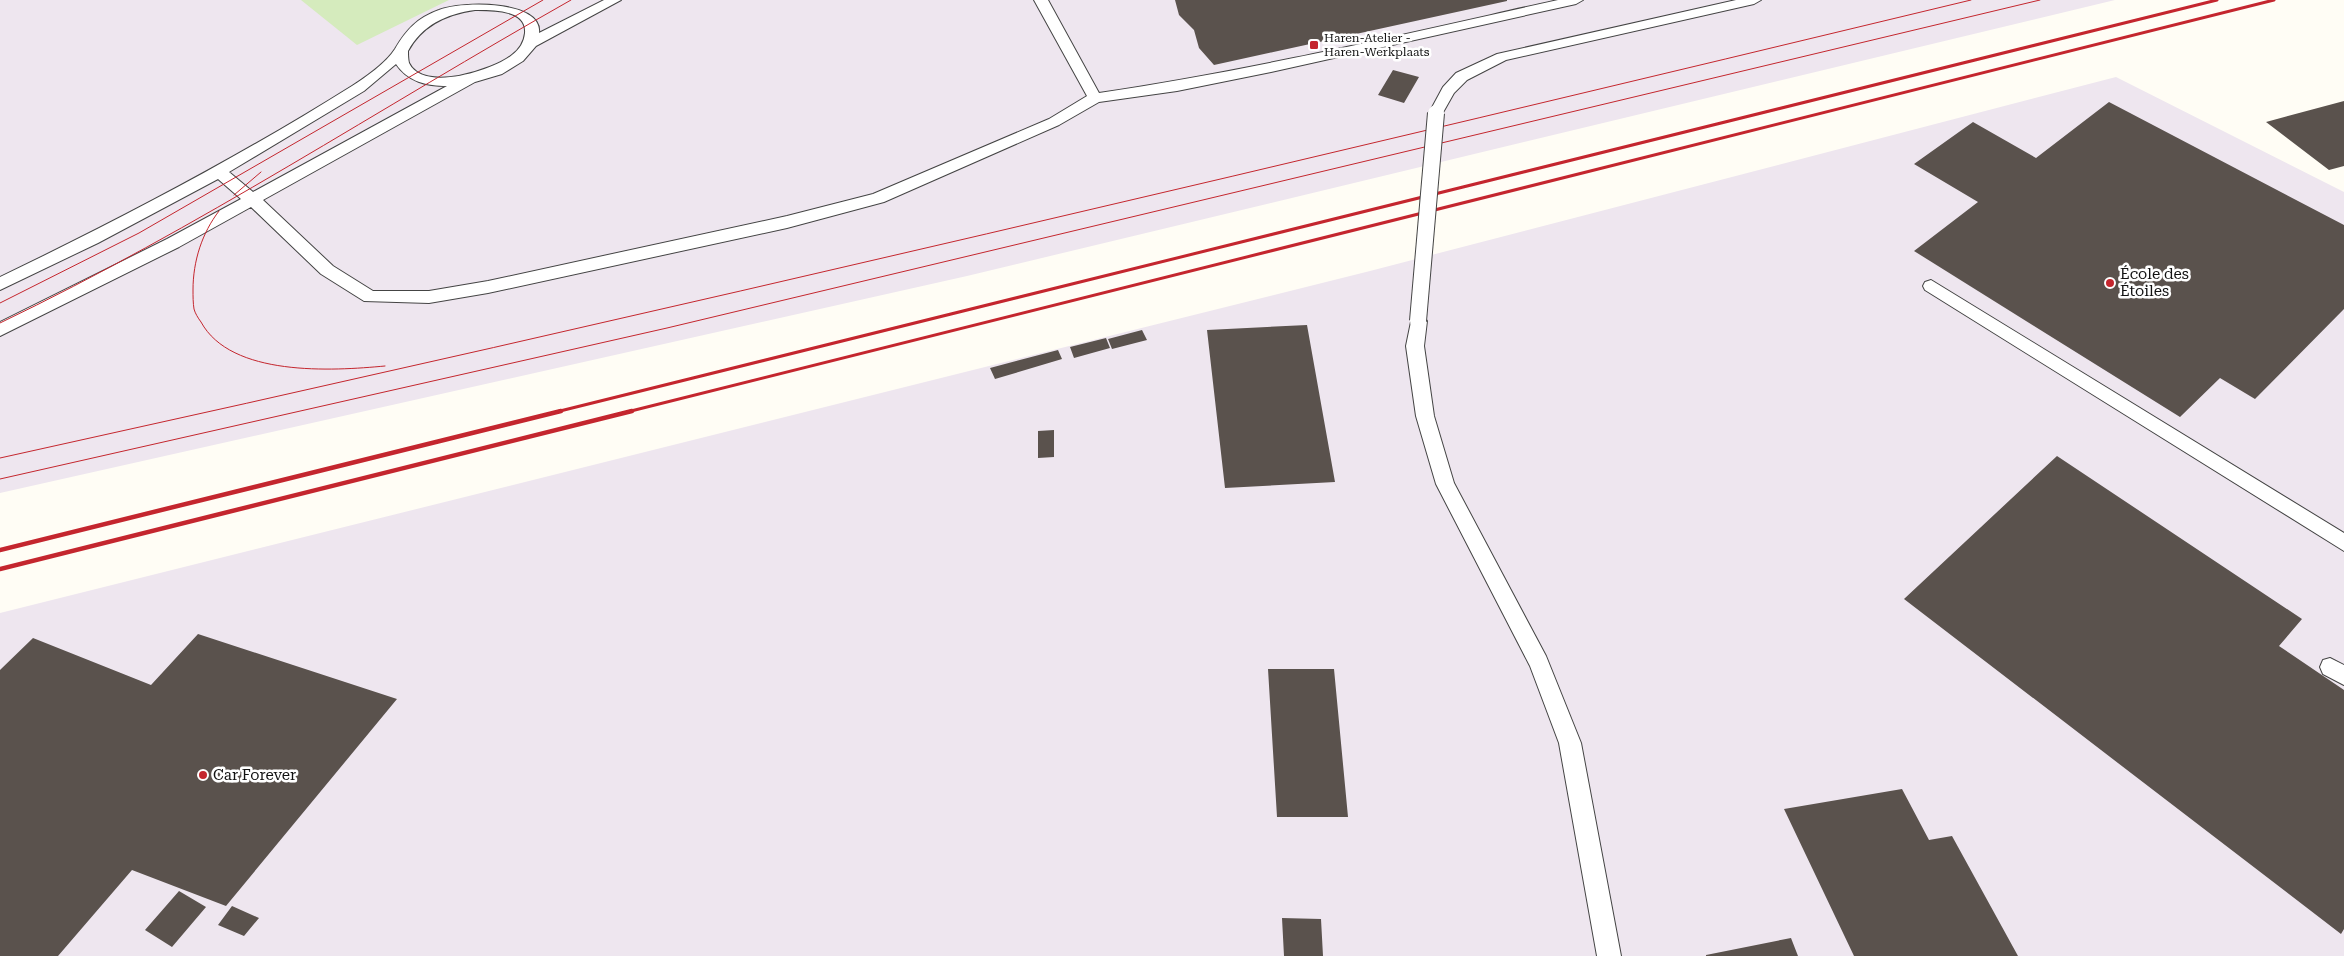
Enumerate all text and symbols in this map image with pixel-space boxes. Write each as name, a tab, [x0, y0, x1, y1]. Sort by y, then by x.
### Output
place label: Haren-Atelier - Haren-Werkplaats	[1324, 31, 1430, 59]
marker: Haren-Atelier - Haren-Werkplaats	[1308, 39, 1320, 51]
place label: École des Étoiles	[2120, 265, 2189, 300]
marker: École des Étoiles	[2104, 277, 2116, 289]
place label: Car Forever	[213, 766, 296, 784]
marker: Car Forever	[197, 769, 209, 781]

